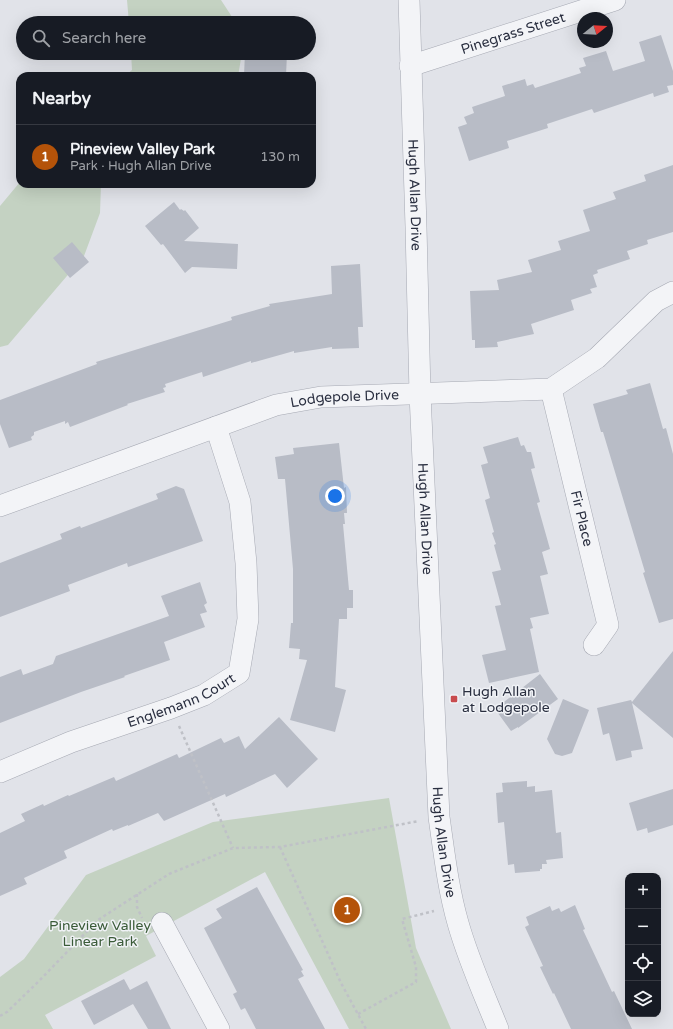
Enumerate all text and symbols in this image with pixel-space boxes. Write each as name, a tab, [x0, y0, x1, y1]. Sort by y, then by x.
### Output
street label: Pinegrass Street	[459, 8, 568, 58]
north arrow	[577, 12, 613, 48]
search box	[16, 16, 316, 60]
icon: search	[30, 27, 52, 49]
text: Search here	[62, 29, 146, 47]
text: Nearby	[32, 88, 91, 109]
street label: Hugh Allan Drive	[405, 139, 425, 251]
text: Pineview Valley Park	[70, 140, 215, 158]
text: 1	[41, 149, 49, 165]
text: 130 m	[260, 149, 300, 165]
text: Park · Hugh Allan Drive	[70, 158, 212, 174]
street label: Lodgepole Drive	[289, 386, 399, 411]
street label: Hugh Allan Drive	[415, 462, 437, 575]
your location	[325, 486, 345, 506]
street label: Fir Place	[567, 489, 597, 548]
street label: Englemann Court	[125, 669, 239, 731]
place label: Hugh Allan at Lodgepole	[462, 683, 550, 716]
marker: Hugh Allan at Lodgepole	[449, 694, 459, 704]
street label: Hugh Allan Drive	[429, 786, 460, 899]
map controls	[625, 873, 661, 1017]
button: +	[625, 873, 661, 909]
pin: 1	[334, 895, 360, 925]
button: −	[625, 909, 661, 945]
park label: Pineview Valley Linear Park	[49, 917, 151, 950]
button: locate	[625, 945, 661, 981]
button: layers	[625, 981, 661, 1017]

